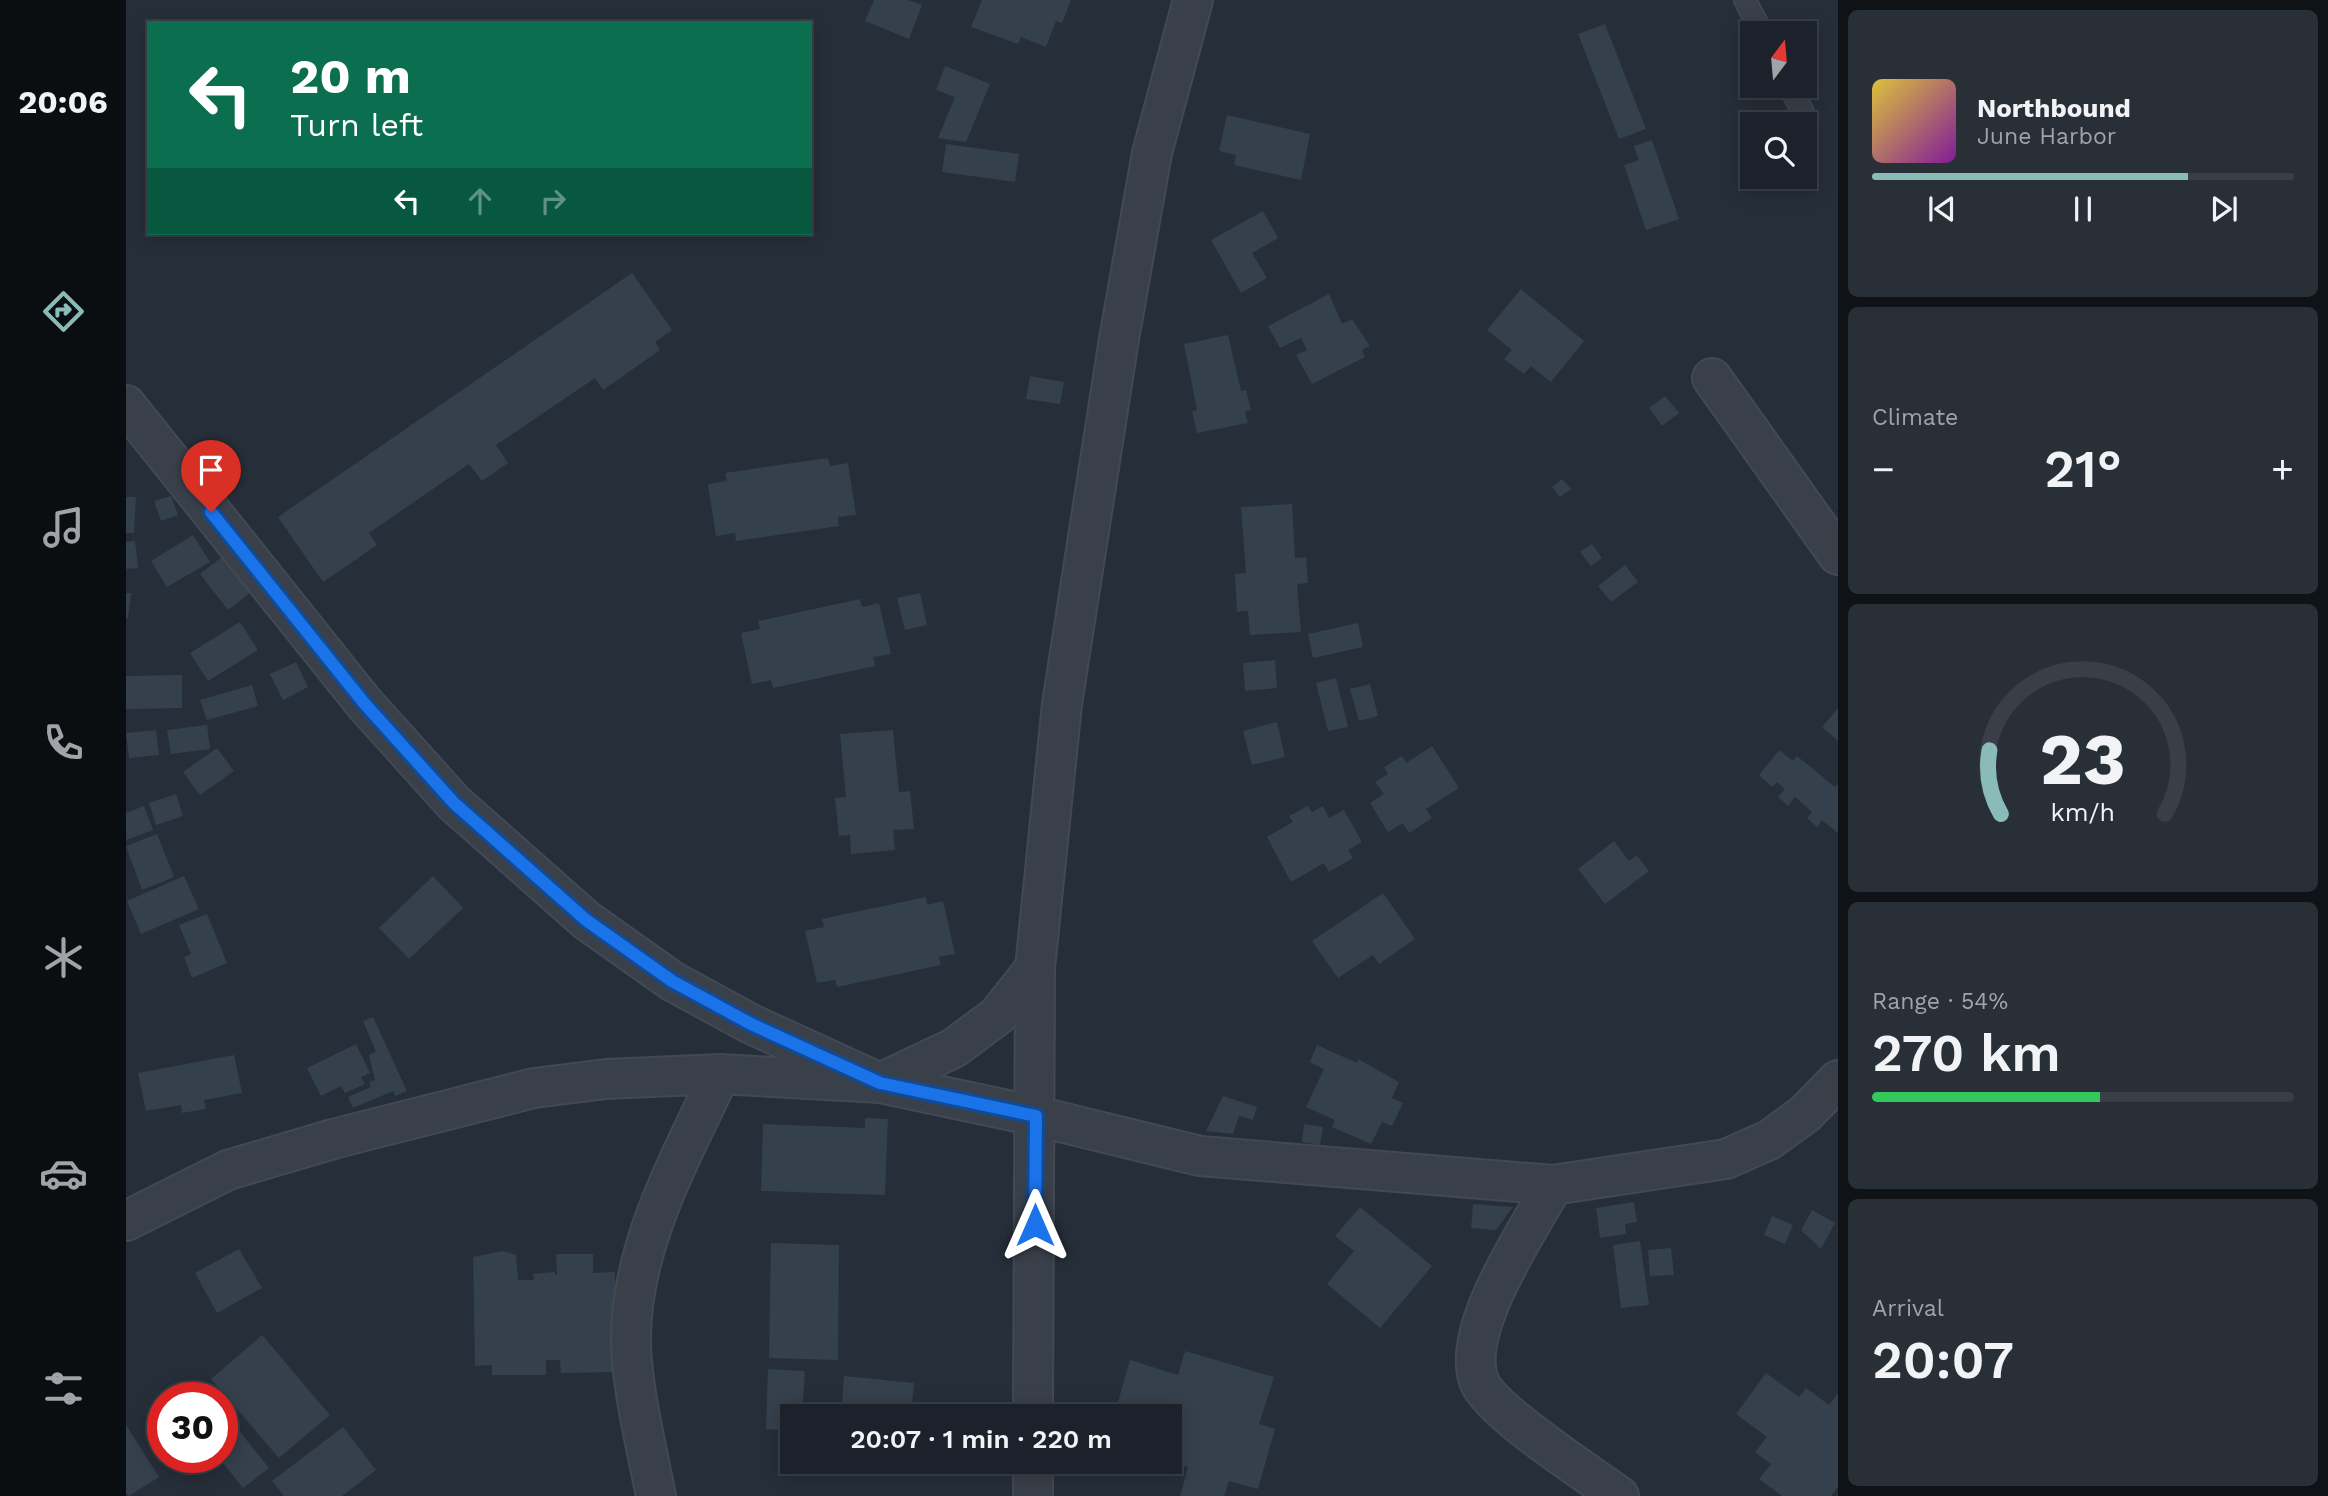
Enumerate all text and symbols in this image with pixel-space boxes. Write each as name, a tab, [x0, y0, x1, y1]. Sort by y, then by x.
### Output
north arrow	[1740, 21, 1816, 98]
map controls	[1740, 21, 1817, 189]
text: 20 m	[290, 47, 411, 105]
icon: left	[175, 49, 266, 140]
text: 20:06	[18, 83, 108, 121]
text: Northbound	[1977, 93, 2131, 123]
text: Turn left	[290, 106, 423, 144]
button: search	[1740, 112, 1817, 189]
text: June Harbor	[1977, 123, 2116, 150]
icon: left	[388, 182, 426, 220]
icon: ahead	[461, 182, 499, 220]
icon: right	[534, 182, 572, 220]
icon: previous	[1923, 190, 1961, 228]
icon: pause	[2064, 190, 2102, 228]
icon: next	[2205, 190, 2243, 228]
icon: directions	[39, 287, 88, 336]
text: Climate	[1872, 404, 1958, 431]
text: 21°	[2044, 439, 2122, 500]
pin	[181, 440, 241, 512]
text: −	[1872, 447, 1895, 491]
text: +	[2271, 447, 2294, 491]
icon: arrive	[192, 451, 230, 489]
icon: music	[39, 503, 88, 552]
text: 23	[2040, 716, 2126, 802]
icon: phone	[39, 718, 88, 767]
text: km/h	[2051, 798, 2115, 827]
icon: climate	[39, 933, 88, 982]
text: Range · 54%	[1872, 988, 2008, 1015]
text: 270 km	[1872, 1023, 2061, 1084]
icon: car	[39, 1149, 88, 1198]
position arrow	[998, 1188, 1072, 1262]
text: Arrival	[1872, 1295, 1944, 1322]
text: 20:07	[1872, 1330, 2014, 1391]
icon: filters	[39, 1364, 88, 1413]
speed limit sign: 30	[147, 1382, 238, 1473]
text: 20:07 · 1 min · 220 m	[850, 1424, 1112, 1454]

